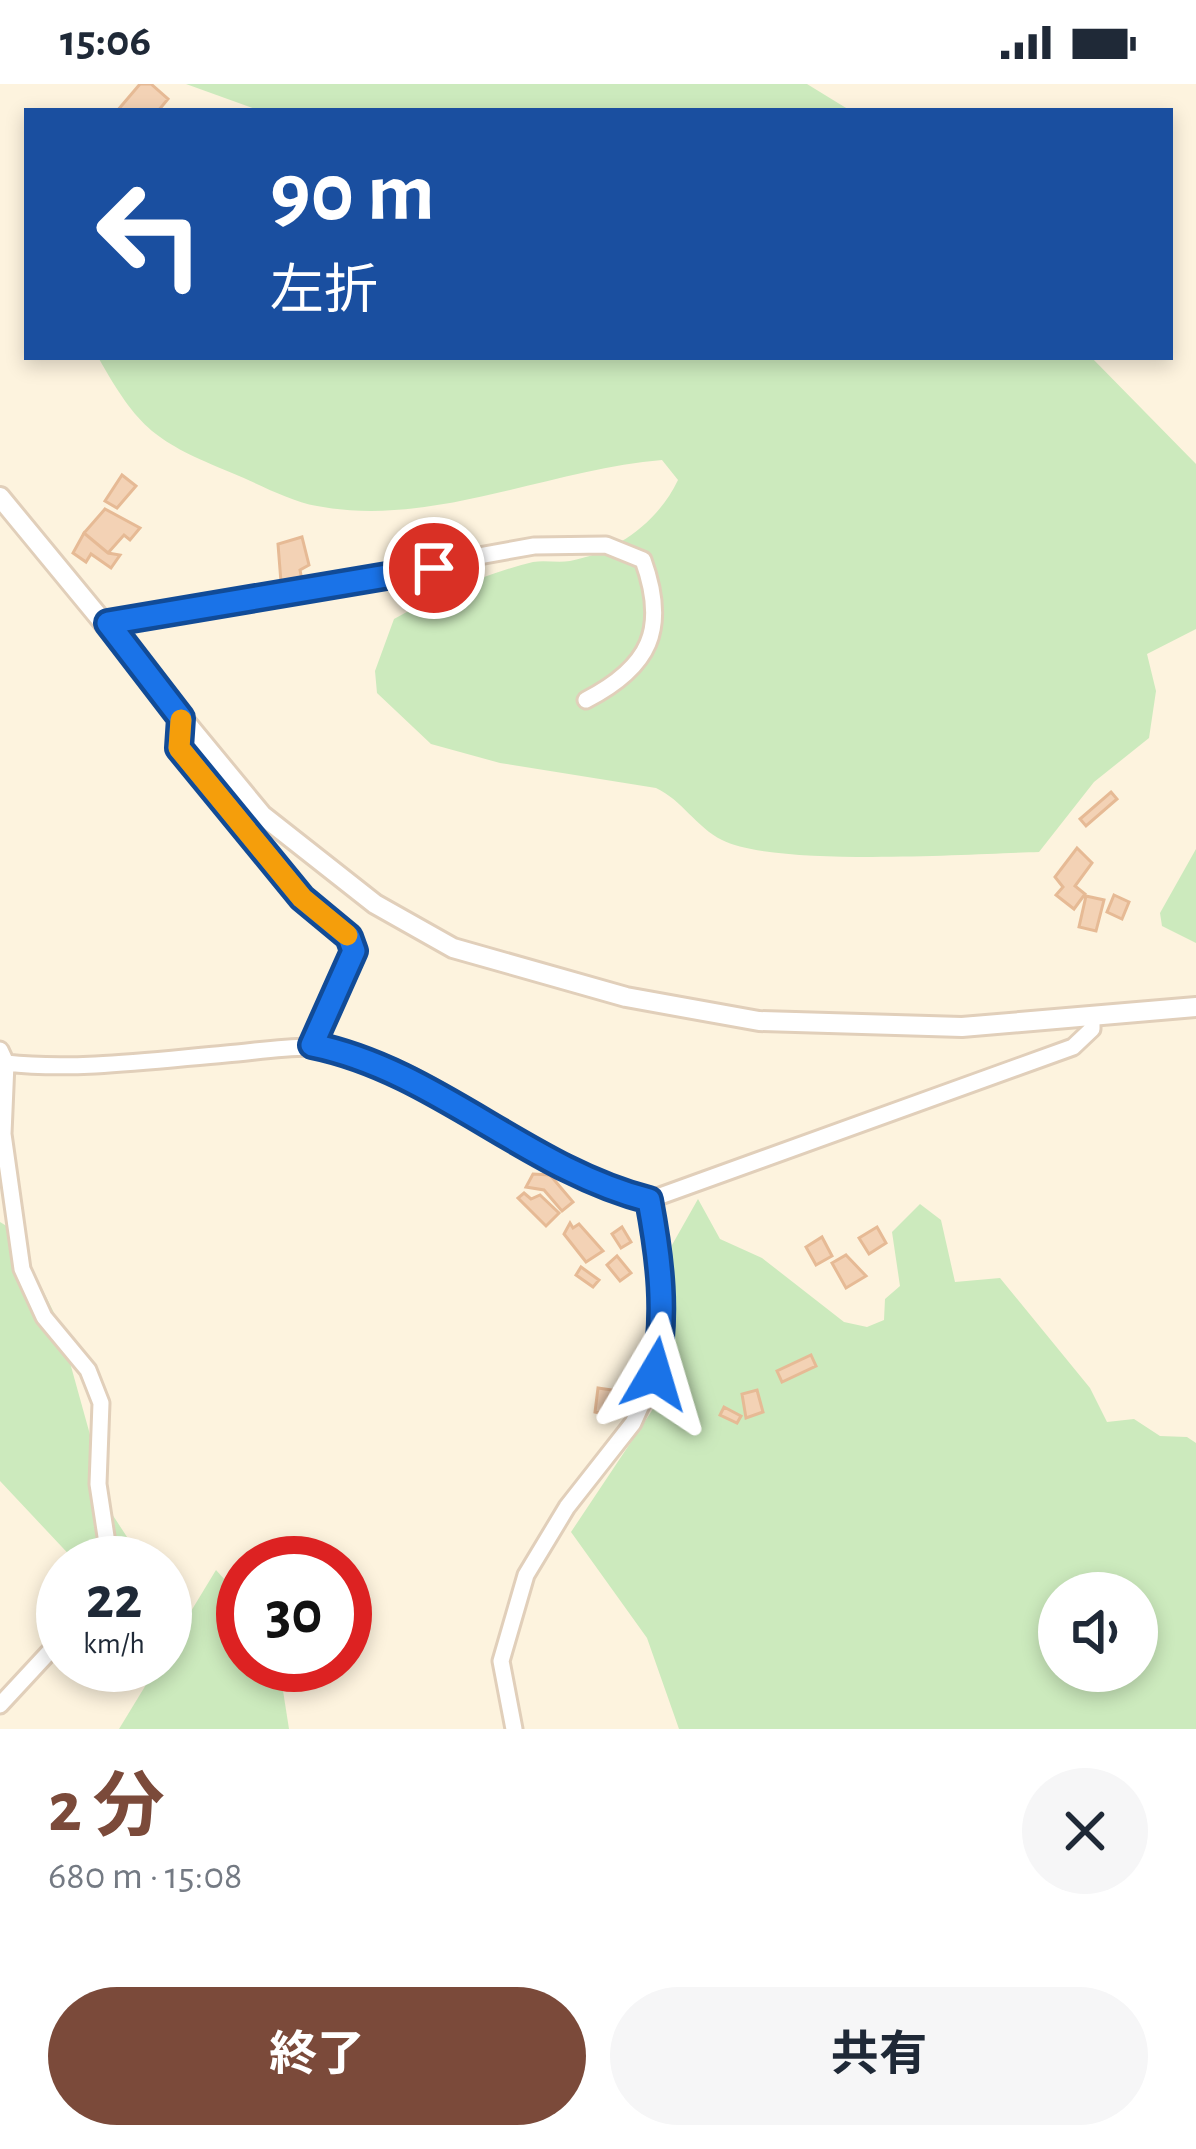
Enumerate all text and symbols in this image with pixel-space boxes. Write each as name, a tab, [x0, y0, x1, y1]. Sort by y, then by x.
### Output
text: 15:06	[60, 19, 151, 64]
text: 90 m	[270, 152, 435, 236]
icon: left	[72, 156, 228, 312]
text: 左折	[270, 265, 378, 319]
pin	[383, 517, 485, 619]
icon: arrive	[401, 535, 467, 601]
position arrow	[592, 1311, 718, 1437]
speed limit sign: 30	[216, 1536, 372, 1692]
text: 22	[86, 1569, 142, 1629]
map controls	[1038, 1572, 1158, 1692]
button: sound	[1038, 1572, 1158, 1692]
text: km/h	[83, 1629, 145, 1659]
button: close	[1022, 1768, 1148, 1894]
text: 2 分	[48, 1772, 165, 1844]
text: 680 m · 15:08	[48, 1857, 243, 1896]
button: 終了	[48, 1987, 586, 2125]
button: 共有	[610, 1987, 1148, 2125]

